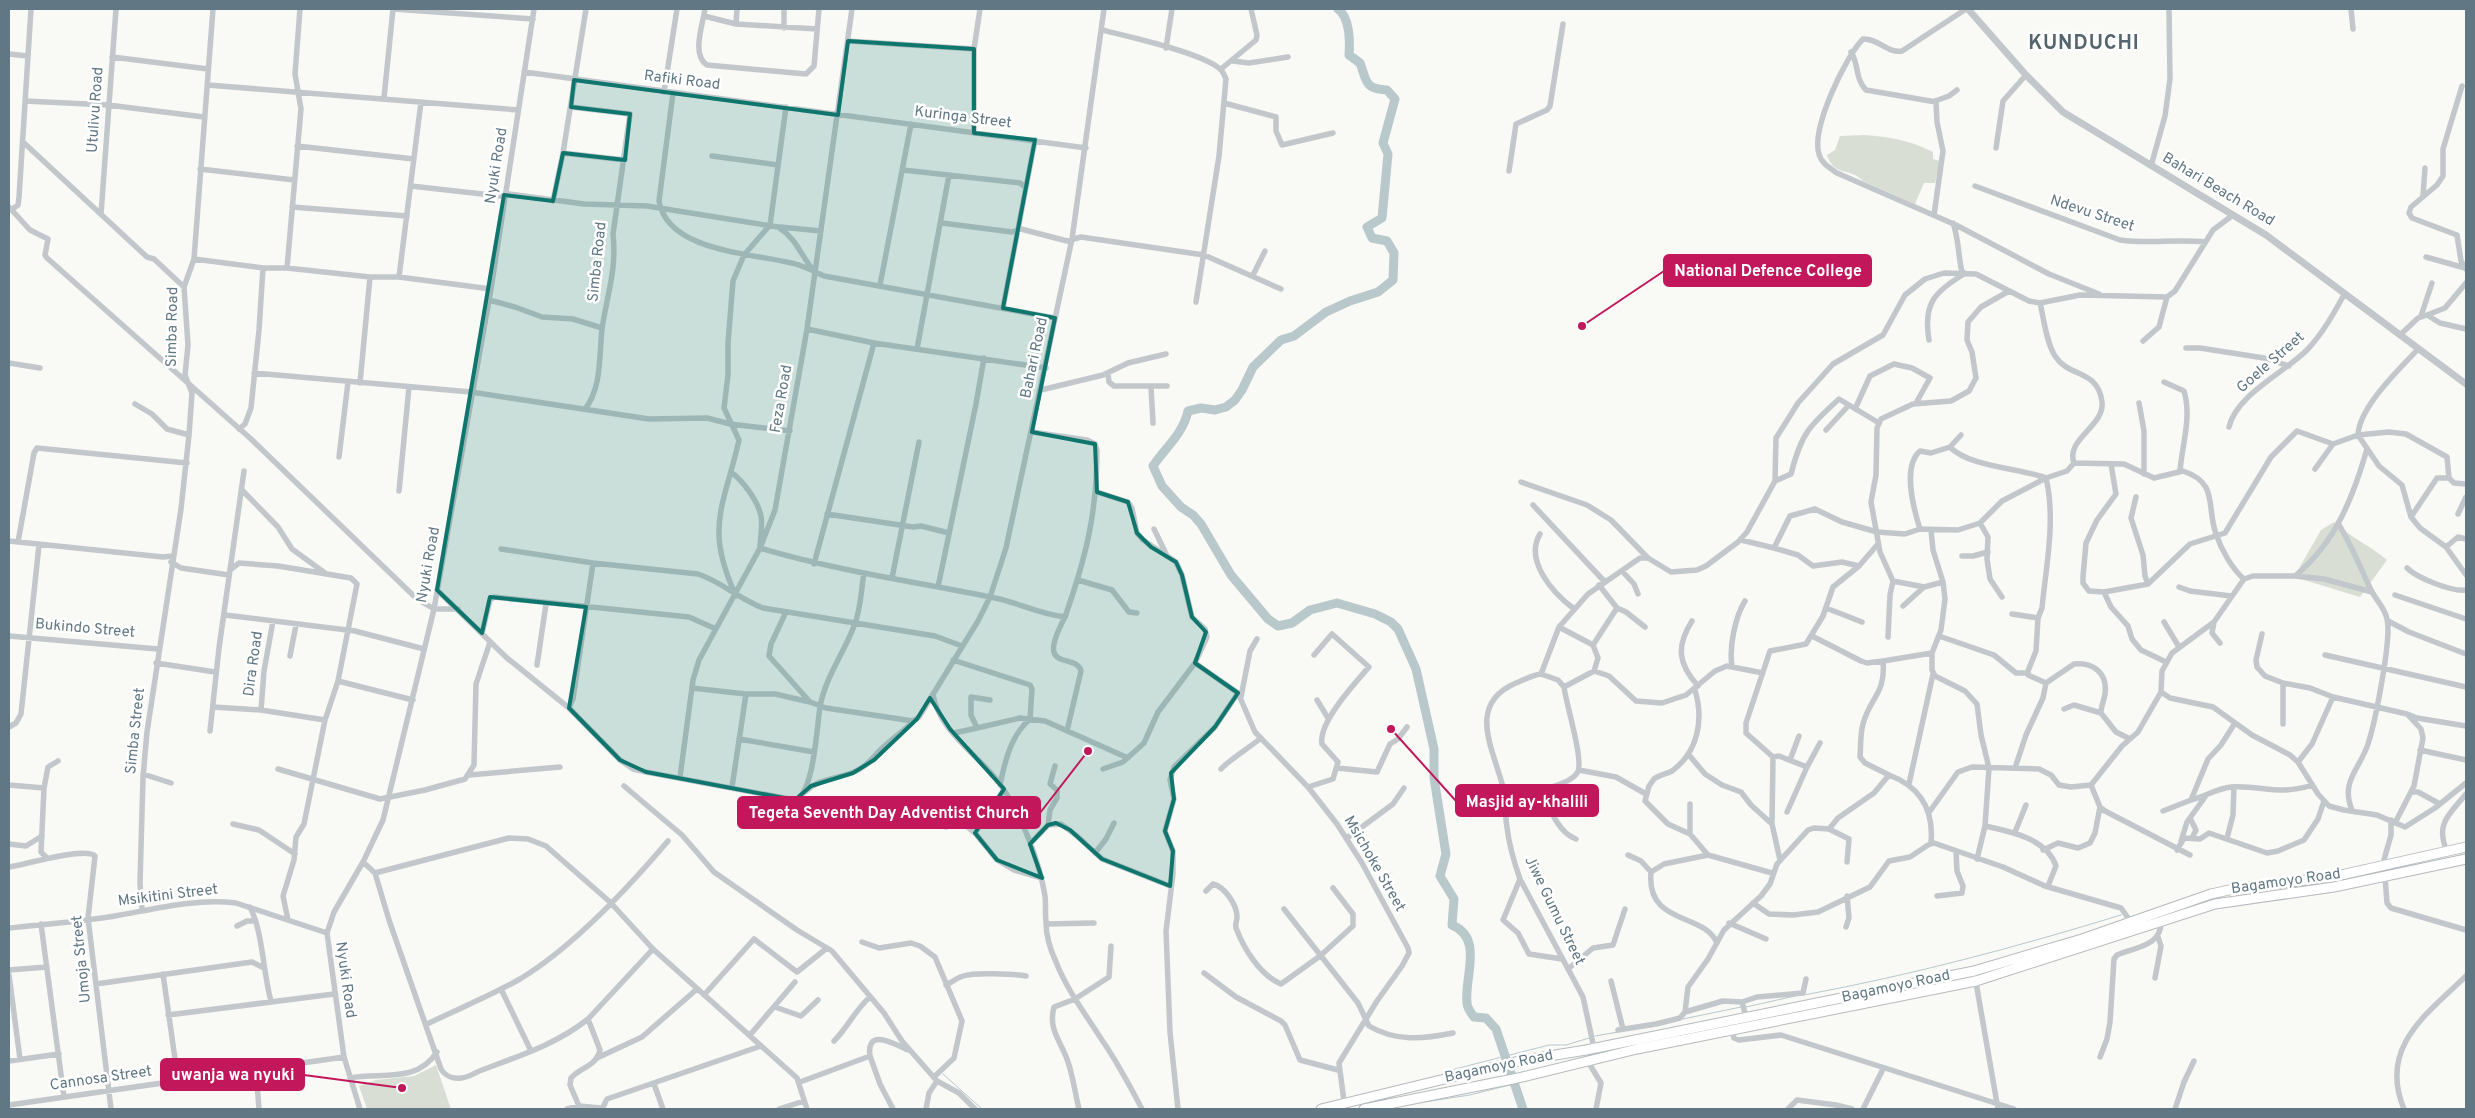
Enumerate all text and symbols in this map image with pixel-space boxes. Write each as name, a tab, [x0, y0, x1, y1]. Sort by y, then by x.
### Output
district label: KUNDUCHI	[2028, 31, 2140, 57]
street label: Utulivu Road	[84, 66, 108, 154]
street label: Rafiki Road	[643, 67, 721, 95]
street label: Kuringa Street	[913, 103, 1013, 133]
street label: Nyuki Road	[482, 126, 512, 206]
street label: Bahari Beach Road	[2158, 149, 2278, 231]
street label: Ndevu Street	[2047, 191, 2137, 237]
street label: Simba Road	[584, 221, 612, 303]
callout: National Defence College	[1664, 255, 1871, 286]
text: National Defence College	[1674, 262, 1862, 282]
street label: Simba Road	[163, 287, 183, 367]
street label: Bahari Road	[1017, 316, 1053, 400]
street label: Goele Street	[2233, 328, 2309, 398]
street label: Feza Road	[767, 363, 797, 435]
street label: Nyuki Road	[413, 525, 445, 605]
street label: Bukindo Street	[34, 615, 136, 643]
street label: Dira Road	[240, 630, 268, 698]
street label: Simba Street	[122, 687, 150, 775]
callout: Masjid ay-khalili	[1456, 785, 1598, 816]
text: Masjid ay-khalili	[1466, 793, 1588, 813]
callout: Tegeta Seventh Day Adventist Church	[738, 797, 1040, 828]
text: Tegeta Seventh Day Adventist Church	[749, 804, 1029, 824]
street label: Msichoke Street	[1339, 813, 1409, 915]
street label: Jiwe Gumu Street	[1519, 853, 1589, 969]
street label: Bagamoyo Road	[2230, 865, 2342, 899]
street label: Msikitini Street	[117, 880, 219, 912]
street label: Umoja Street	[68, 914, 96, 1004]
street label: Nyuki Road	[330, 941, 360, 1019]
street label: Bagamoyo Road	[1840, 966, 1952, 1008]
street label: Bagamoyo Road	[1443, 1046, 1555, 1088]
callout: uwanja wa nyuki	[161, 1059, 304, 1090]
street label: Cannosa Street	[49, 1062, 153, 1096]
text: uwanja wa nyuki	[171, 1066, 295, 1086]

